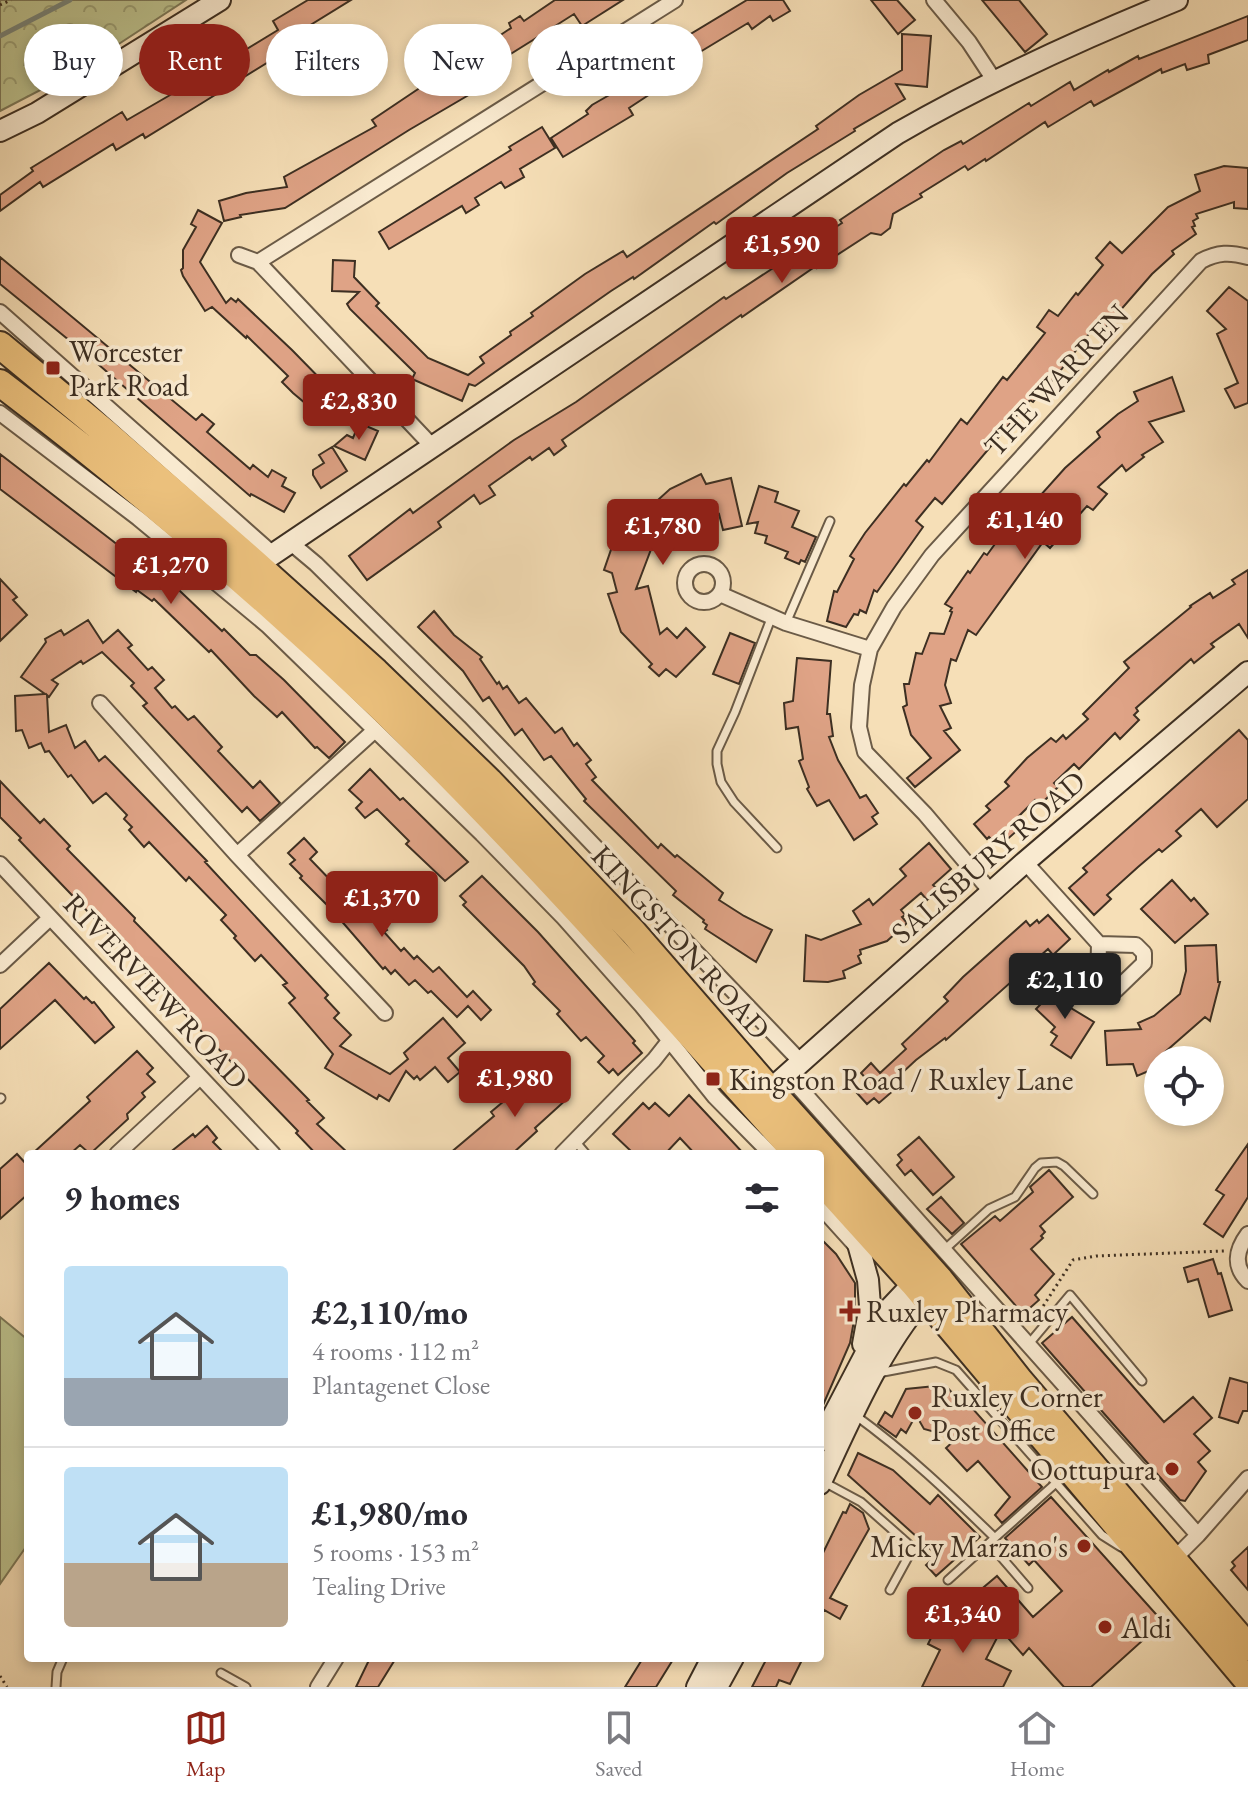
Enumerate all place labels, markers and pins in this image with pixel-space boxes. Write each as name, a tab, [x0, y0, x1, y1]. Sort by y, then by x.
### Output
pin: £1,590	[717, 217, 847, 285]
place label: Worcester Park Road	[69, 332, 190, 405]
marker: Worcester Park Road	[44, 359, 62, 377]
pin: £2,830	[294, 374, 424, 442]
pin: £1,140	[960, 493, 1090, 561]
pin: £1,780	[598, 499, 728, 567]
pin: £1,270	[106, 538, 236, 606]
pin: £1,370	[317, 871, 447, 939]
pin: £2,110	[1000, 953, 1130, 1021]
pin: £1,980	[450, 1051, 580, 1119]
place label: Kingston Road / Ruxley Lane	[729, 1060, 1073, 1099]
marker: Kingston Road / Ruxley Lane	[704, 1070, 722, 1088]
place label: Ruxley Pharmacy	[866, 1292, 1069, 1331]
marker: Ruxley Pharmacy	[841, 1302, 859, 1320]
place label: Ruxley Corner Post Office	[931, 1377, 1103, 1450]
marker: Ruxley Corner Post Office	[906, 1404, 924, 1422]
place label: Oottupura	[1030, 1450, 1156, 1489]
marker: Oottupura	[1163, 1460, 1181, 1478]
place label: Micky Marzano's	[870, 1527, 1068, 1566]
marker: Micky Marzano's	[1075, 1537, 1093, 1555]
pin: £1,340	[898, 1587, 1028, 1655]
place label: Aldi	[1120, 1608, 1172, 1647]
marker: Aldi	[1096, 1618, 1114, 1636]

